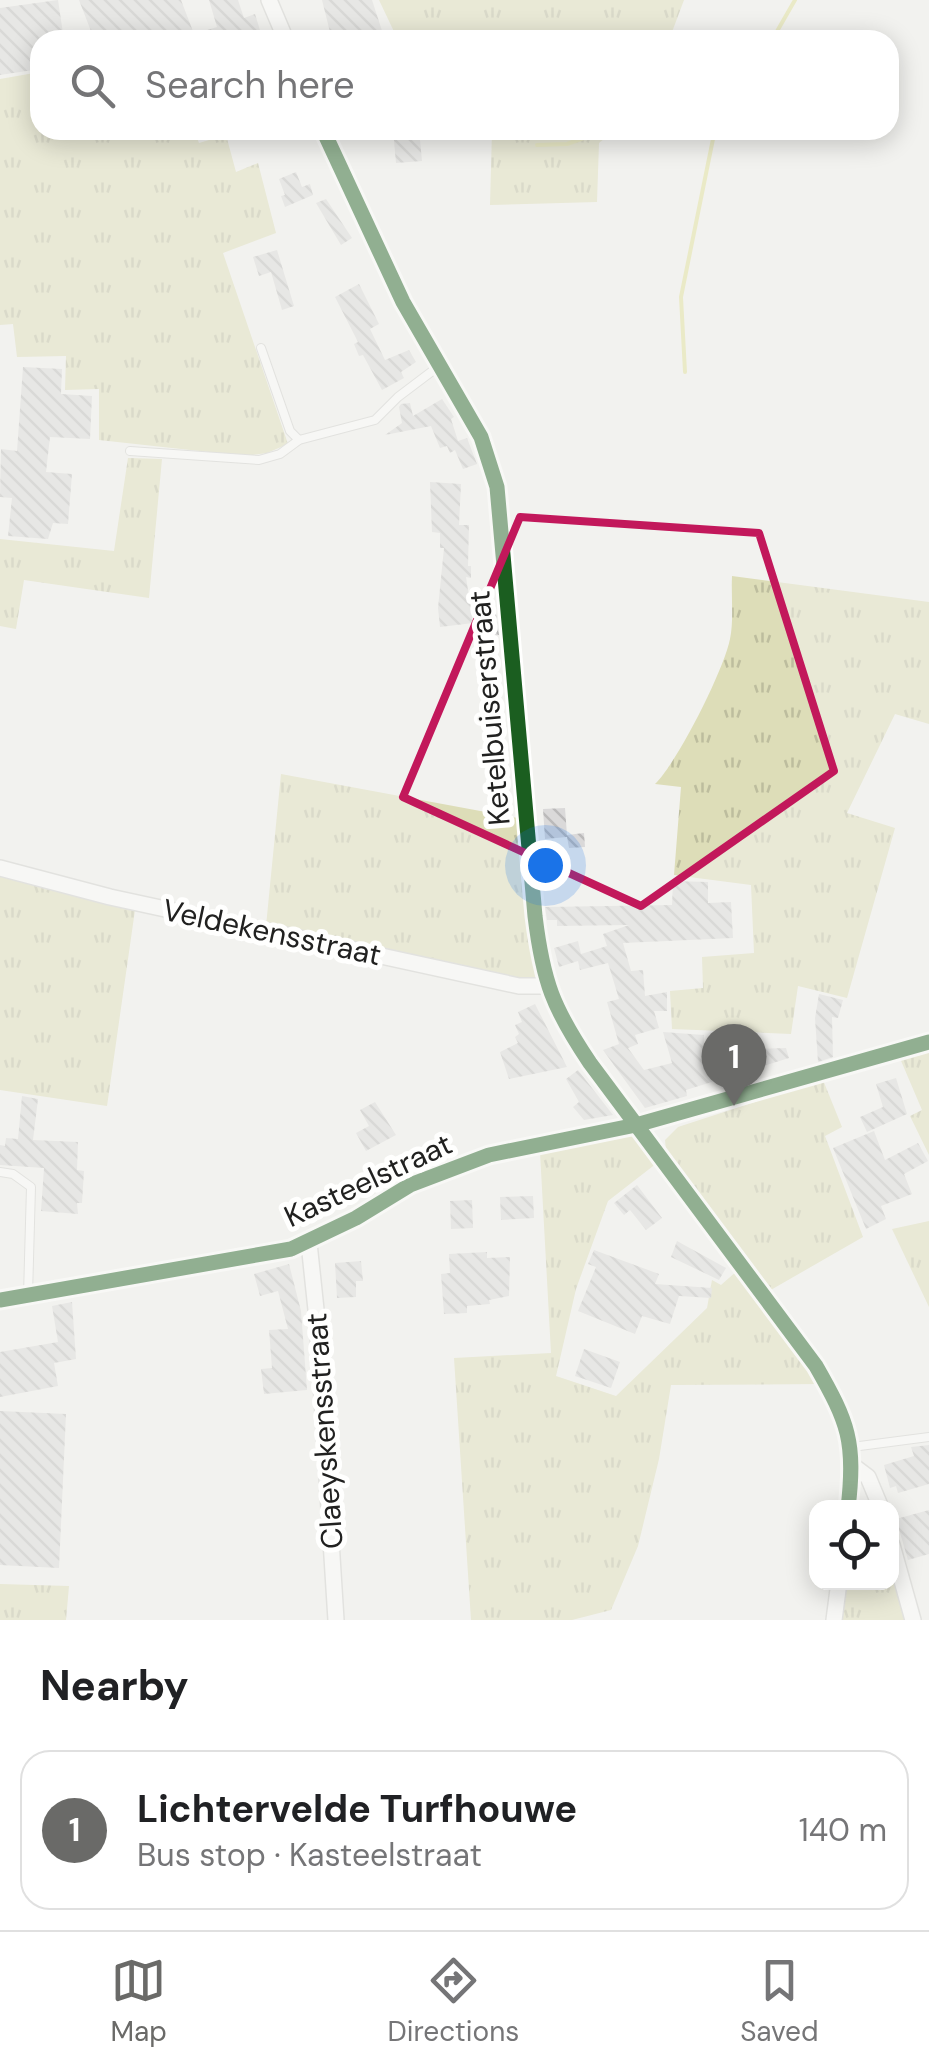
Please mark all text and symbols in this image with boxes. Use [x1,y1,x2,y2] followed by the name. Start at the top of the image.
[30,30,899,140] search box
[65,58,120,113] icon: search
[145,60,355,110] text: Search here
[459,589,519,827] street label: Ketelbuiserstraat
[520,840,571,891] your location
[159,890,385,974] street label: Veldekensstraat
[702,1024,766,1106] pin: 1
[278,1124,458,1236] street label: Kasteelstraat
[296,1312,352,1550] street label: Claeyskensstraat
[809,1500,899,1590] map controls
[809,1500,899,1590] button: locate
[40,1658,189,1713] text: Nearby
[137,1784,577,1834] text: Lichtervelde Turfhouwe
[69,1809,80,1851] text: 1
[799,1809,887,1851] text: 140 m
[137,1834,482,1876] text: Bus stop · Kasteelstraat
[110,1953,167,2050] tab: Map
[388,1953,519,2050] tab: Directions
[740,1953,819,2050] tab: Saved

